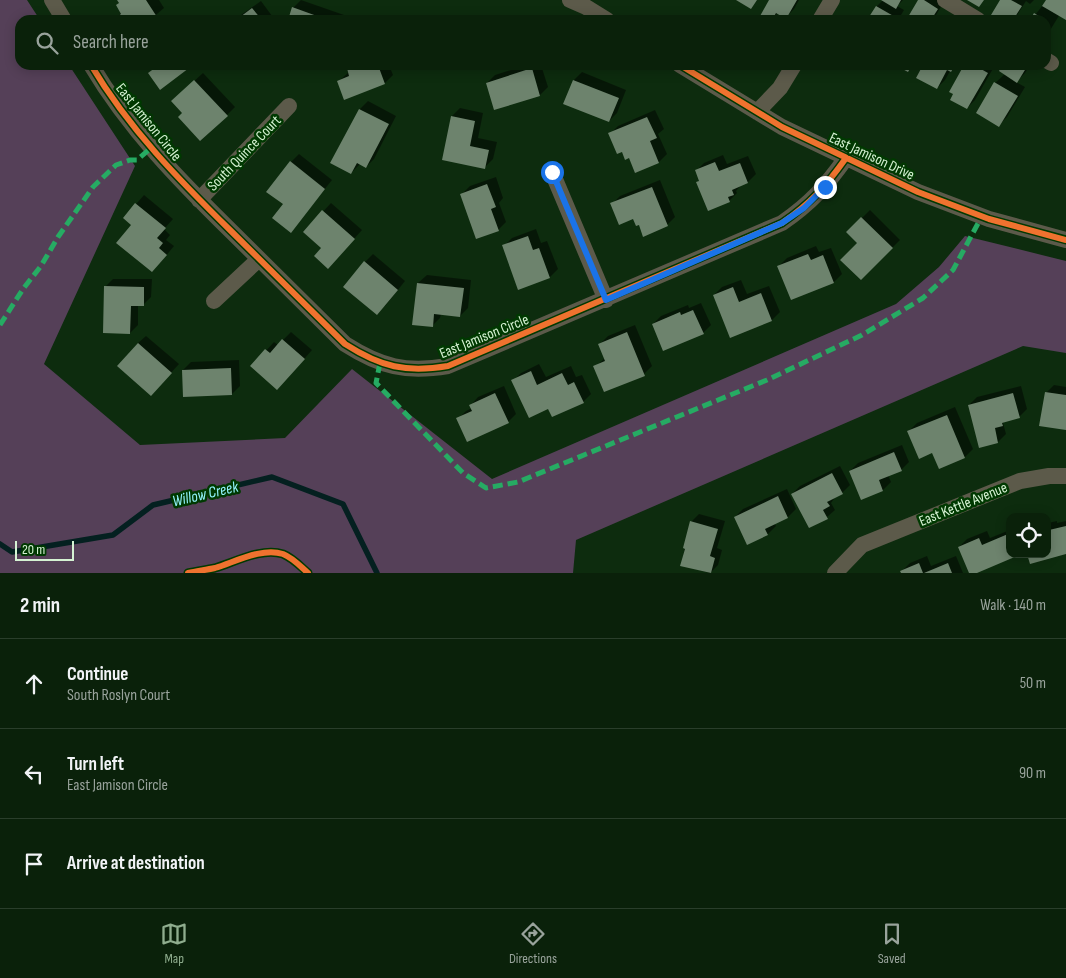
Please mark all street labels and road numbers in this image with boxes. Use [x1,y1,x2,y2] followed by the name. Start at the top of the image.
[111,80,186,165] street label: East Jamison Circle
[203,111,286,195] street label: South Quince Court
[826,128,917,184] street label: East Jamison Drive
[437,310,532,363] street label: East Jamison Circle
[916,478,1010,531] street label: East Kettle Avenue

